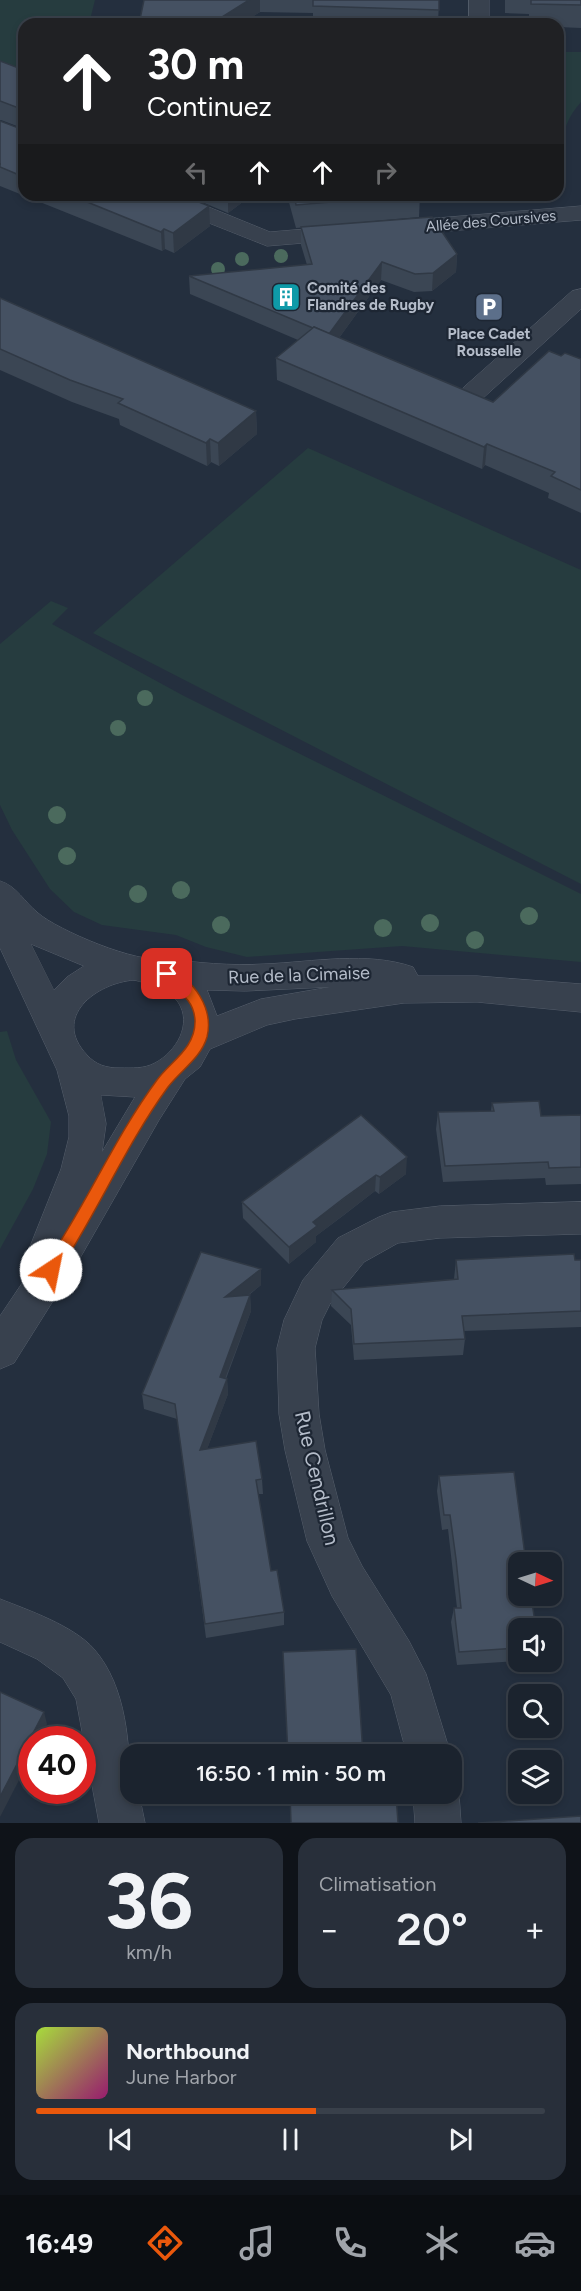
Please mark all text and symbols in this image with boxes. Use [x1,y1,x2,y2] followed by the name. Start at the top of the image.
[147,39,244,90] text: 30 m
[48,42,126,120] icon: ahead
[147,90,272,123] text: Continuez
[180,156,213,189] icon: left
[243,156,276,189] icon: ahead
[306,156,339,189] icon: ahead
[369,156,402,189] icon: right
[425,206,557,236] street label: Allée des Coursives
[307,279,435,314] place label: Comité des Flandres de Rugby
[270,281,302,313] building icon: Comité des Flandres de Rugby
[473,291,505,323] parking icon: Place Cadet Rousselle
[448,325,530,360] place label: Place Cadet Rousselle
[141,948,192,999] pin
[150,957,183,990] icon: arrive
[228,962,371,988] street label: Rue de la Cimaise
[19,1238,83,1302] position arrow
[290,1408,345,1548] street label: Rue Cendrillon
[508,1552,562,1606] north arrow
[508,1552,562,1804] map controls
[508,1618,562,1672] button: sound
[508,1684,562,1738] button: search
[18,1726,96,1804] speed limit sign: 40
[508,1750,562,1804] button: layers
[196,1760,386,1787] text: 16:50 · 1 min · 50 m
[105,1854,193,1948] text: 36
[319,1872,436,1896] text: Climatisation
[396,1902,468,1956] text: 20°
[319,1910,340,1949] text: −
[524,1910,545,1949] text: +
[126,1940,172,1964] text: km/h
[126,2038,250,2065] text: Northbound
[126,2065,237,2089] text: June Harbor
[104,2123,137,2156] icon: previous
[274,2123,307,2156] icon: pause
[444,2123,477,2156] icon: next
[144,2222,186,2264] icon: directions
[236,2222,278,2264] icon: music
[329,2222,371,2264] icon: phone
[421,2222,463,2264] icon: climate
[514,2222,556,2264] icon: car
[25,2227,93,2260] text: 16:49

